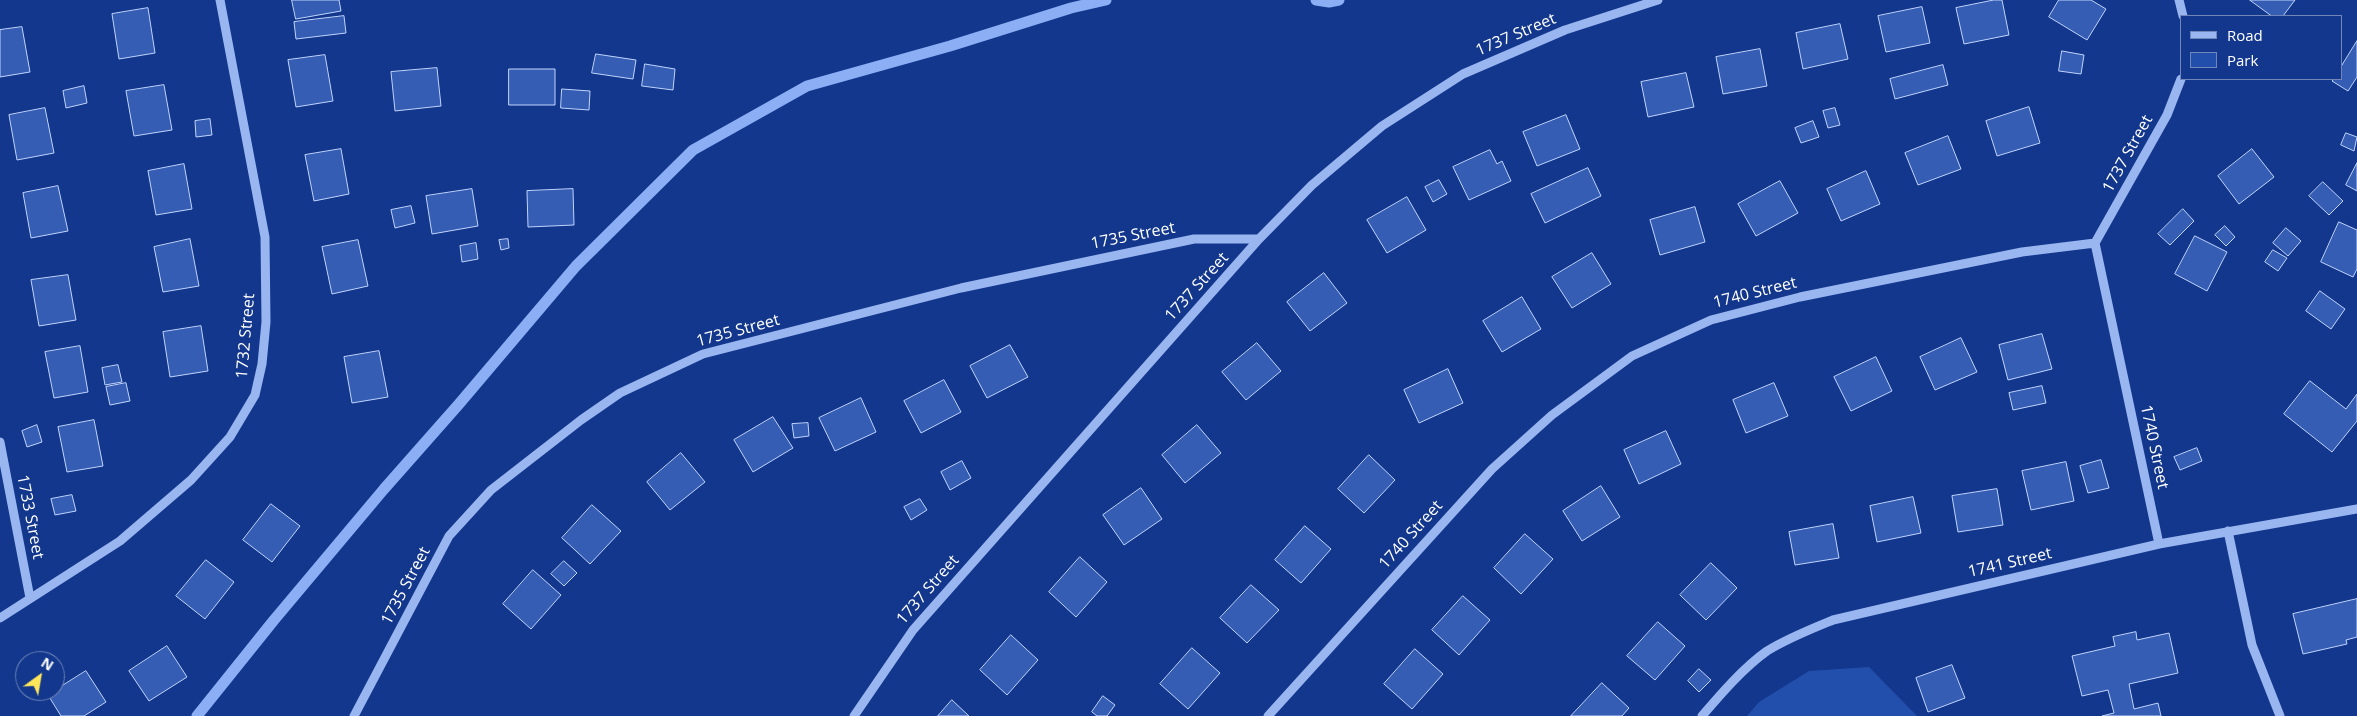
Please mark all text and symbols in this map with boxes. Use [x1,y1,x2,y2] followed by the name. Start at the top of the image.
[1473,9,1559,61] street label: 1737 Street
[2180,15,2342,80] legend
[2227,25,2263,45] text: Road
[2227,50,2258,70] text: Park
[2099,112,2157,196] street label: 1737 Street
[1089,218,1177,254] street label: 1735 Street
[1161,249,1233,325] street label: 1737 Street
[1711,273,1799,313] street label: 1740 Street
[233,293,259,379] street label: 1732 Street
[694,311,782,351] street label: 1735 Street
[2136,403,2172,491] street label: 1740 Street
[12,473,48,561] street label: 1733 Street
[1375,497,1447,573] street label: 1740 Street
[377,544,435,628] street label: 1735 Street
[1966,544,2054,582] street label: 1741 Street
[893,551,963,629] street label: 1737 Street
[15,651,65,701] north arrow
[38,653,58,675] text: N

